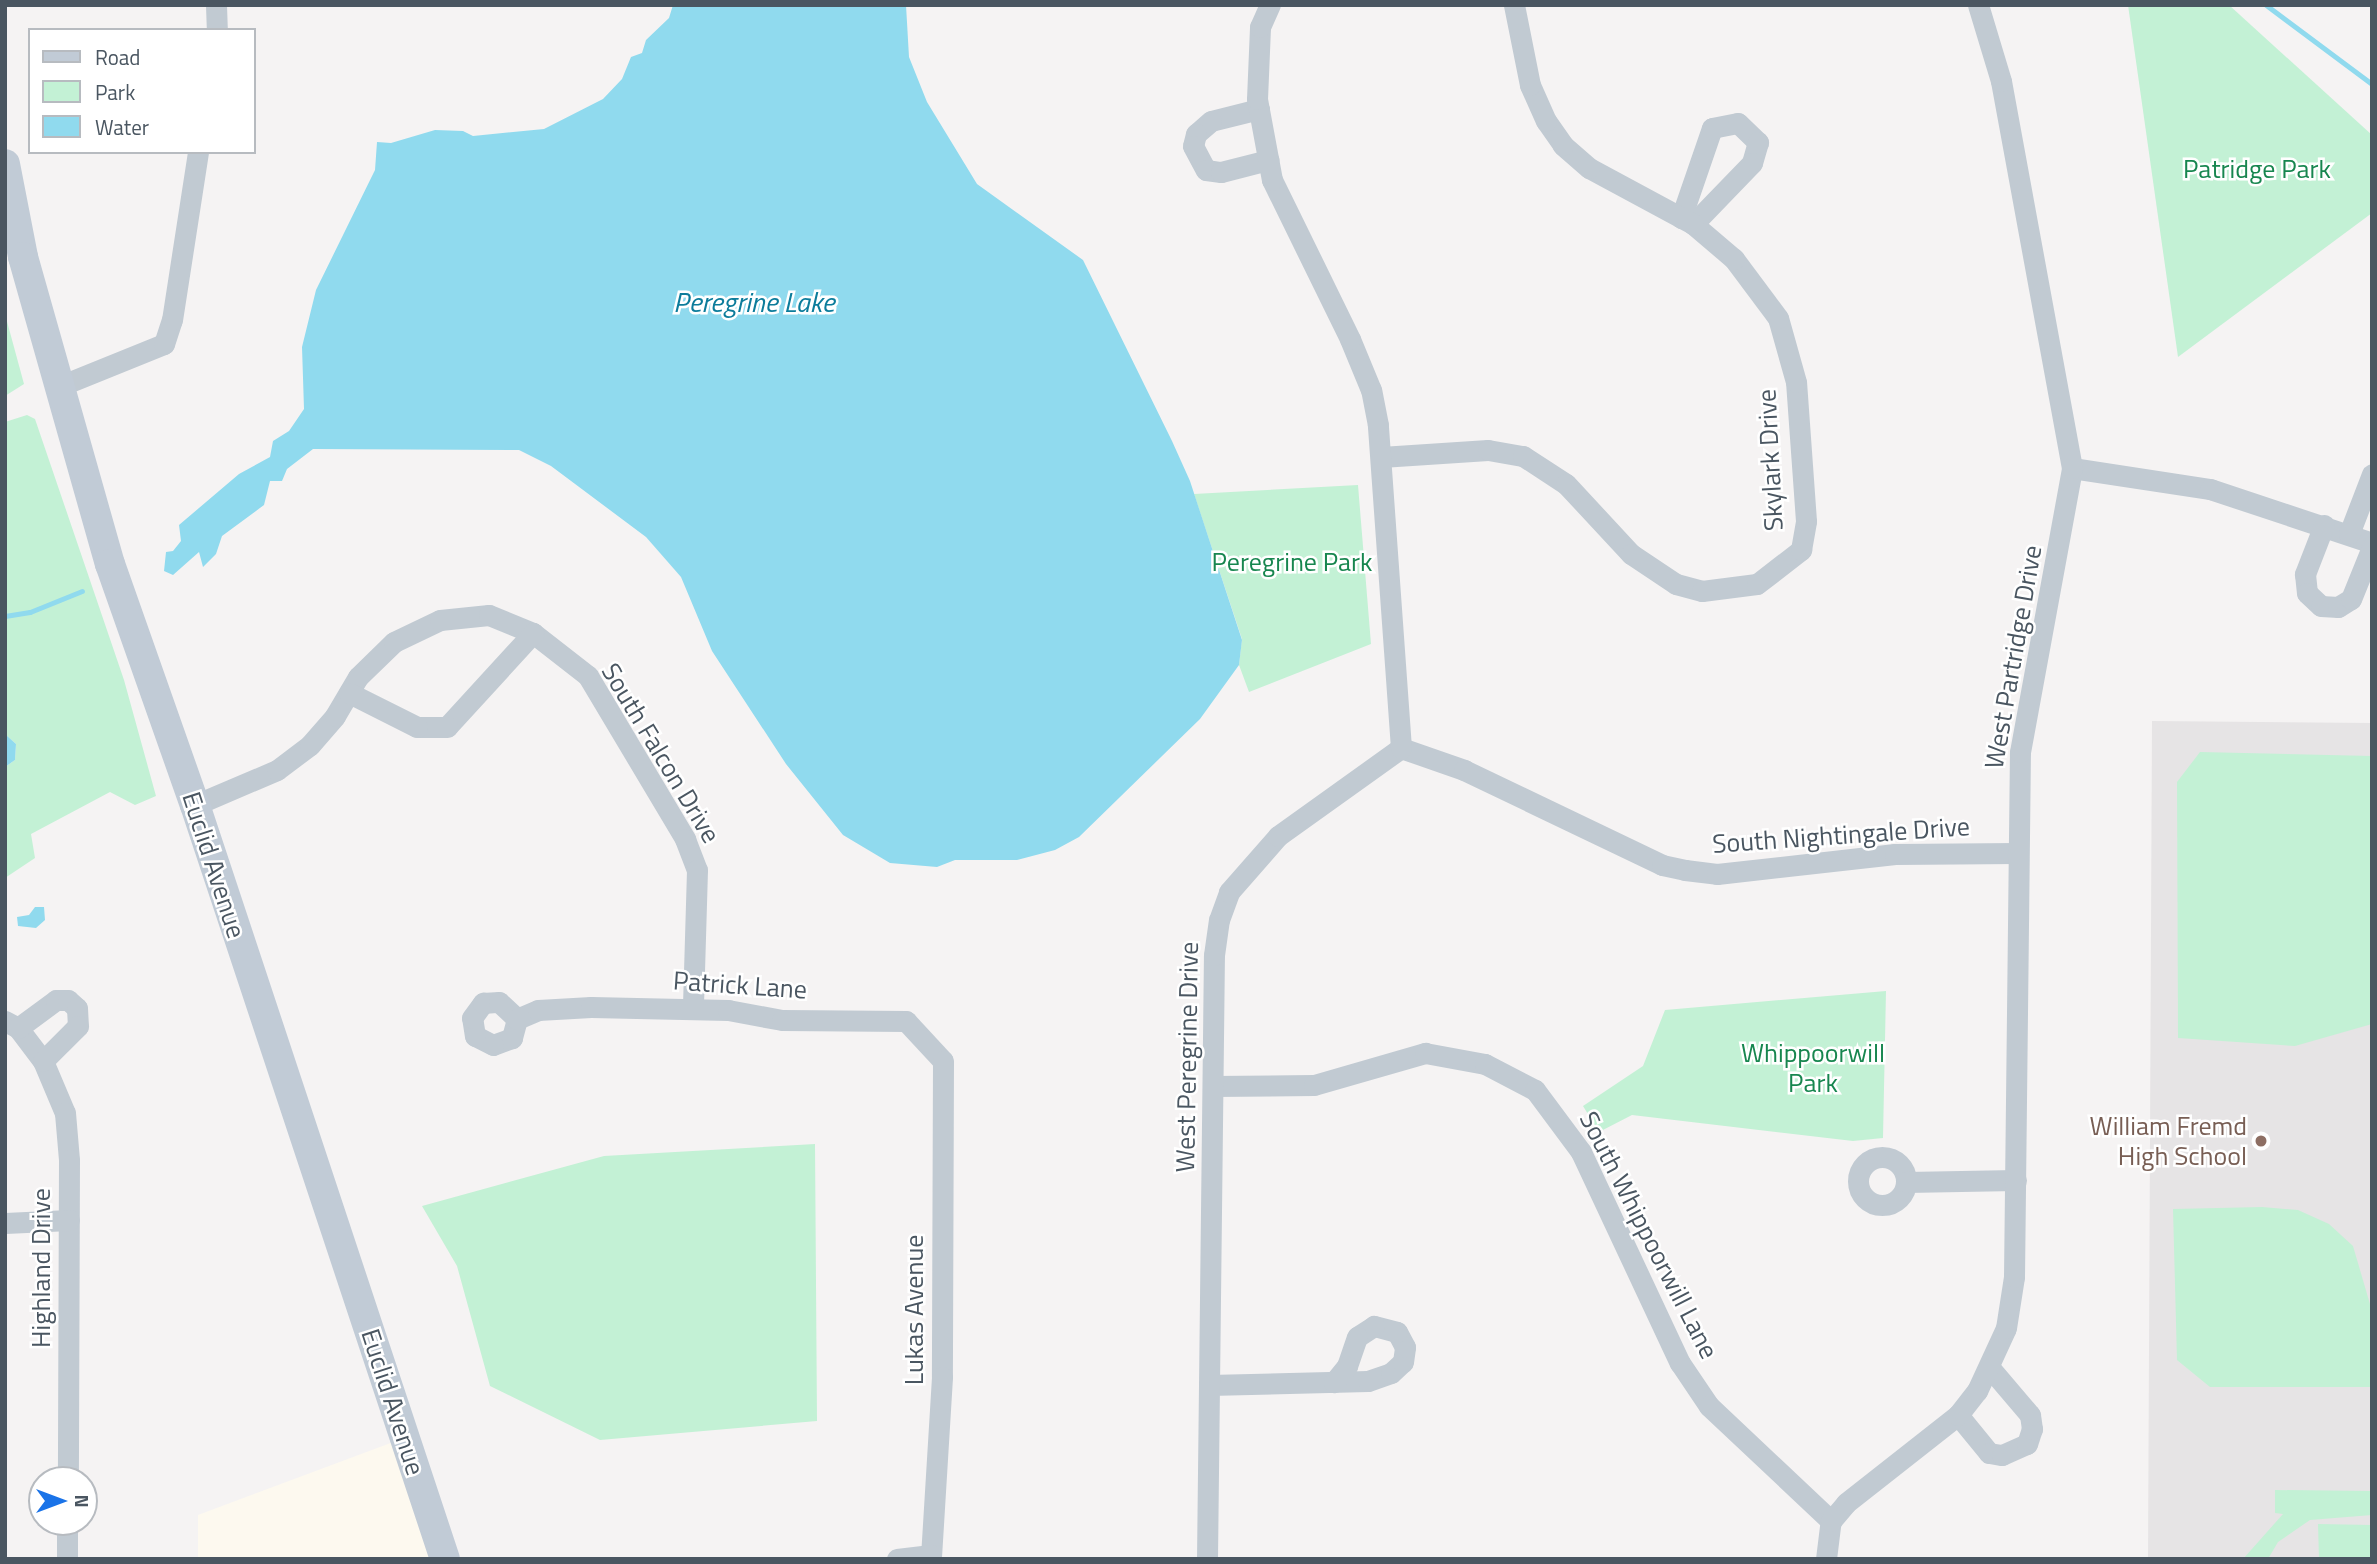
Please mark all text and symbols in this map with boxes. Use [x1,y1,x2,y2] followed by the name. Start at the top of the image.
[28,28,256,154] legend
[95,41,140,73] text: Road
[95,76,135,108] text: Park
[95,111,149,143] text: Water
[2183,153,2331,185] park label: Patridge Park
[673,285,835,319] water label: Peregrine Lake
[1751,388,1789,532] street label: Skylark Drive
[1978,543,2048,771] street label: West Partridge Drive
[1212,546,1372,578] park label: Peregrine Park
[595,658,727,848] street label: South Falcon Drive
[176,788,252,942] street label: Euclid Avenue
[1711,810,1971,860] street label: South Nightingale Drive
[1169,941,1205,1173] street label: West Peregrine Drive
[672,965,808,1005] street label: Patrick Lane
[1741,1037,1885,1098] park label: Whippoorwill Park
[1573,1106,1725,1364] street label: South Whippoorwill Lane
[2090,1110,2247,1172] place label: William Fremd High School
[2253,1133,2269,1149] marker: William Fremd High School
[25,1188,57,1348] street label: Highland Drive
[898,1235,930,1385] street label: Lukas Avenue
[355,1325,431,1479] street label: Euclid Avenue
[28,1466,98,1536] north arrow
[68,1494,97,1508] text: N

